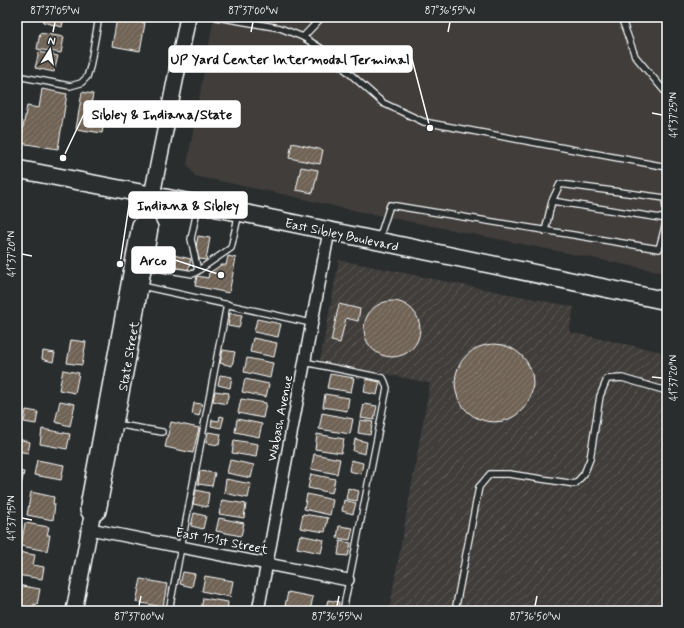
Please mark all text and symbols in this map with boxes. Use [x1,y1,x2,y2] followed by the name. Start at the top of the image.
[30,4,80,18] text: 87°37'05"W
[228,4,278,18] text: 87°37'00"W
[425,4,475,18] text: 87°36'55"W
[30,30,70,70] north arrow
[47,34,57,49] text: N
[169,46,412,72] callout: UP Yard Center Intermodal Terminal
[170,51,410,69] text: UP Yard Center Intermodal Terminal
[667,92,681,138] text: 41°37'25"N
[84,101,240,127] callout: Sibley & Indiana/State
[92,106,232,124] text: Sibley & Indiana/State
[129,192,247,218] callout: Indiana & Sibley
[137,197,239,215] text: Indiana & Sibley
[283,215,400,256] street label: East Sibley Boulevard
[5,231,19,277] text: 41°37'20"N
[132,247,175,273] callout: Arco
[139,252,167,270] text: Arco
[115,320,144,393] street label: State Street
[667,355,681,401] text: 41°37'20"N
[264,374,297,463] street label: Wabash Avenue
[5,495,19,541] text: 41°37'15"N
[174,524,270,559] street label: East 151st Street
[114,610,164,624] text: 87°37'00"W
[312,610,362,624] text: 87°36'55"W
[510,610,560,624] text: 87°36'50"W

